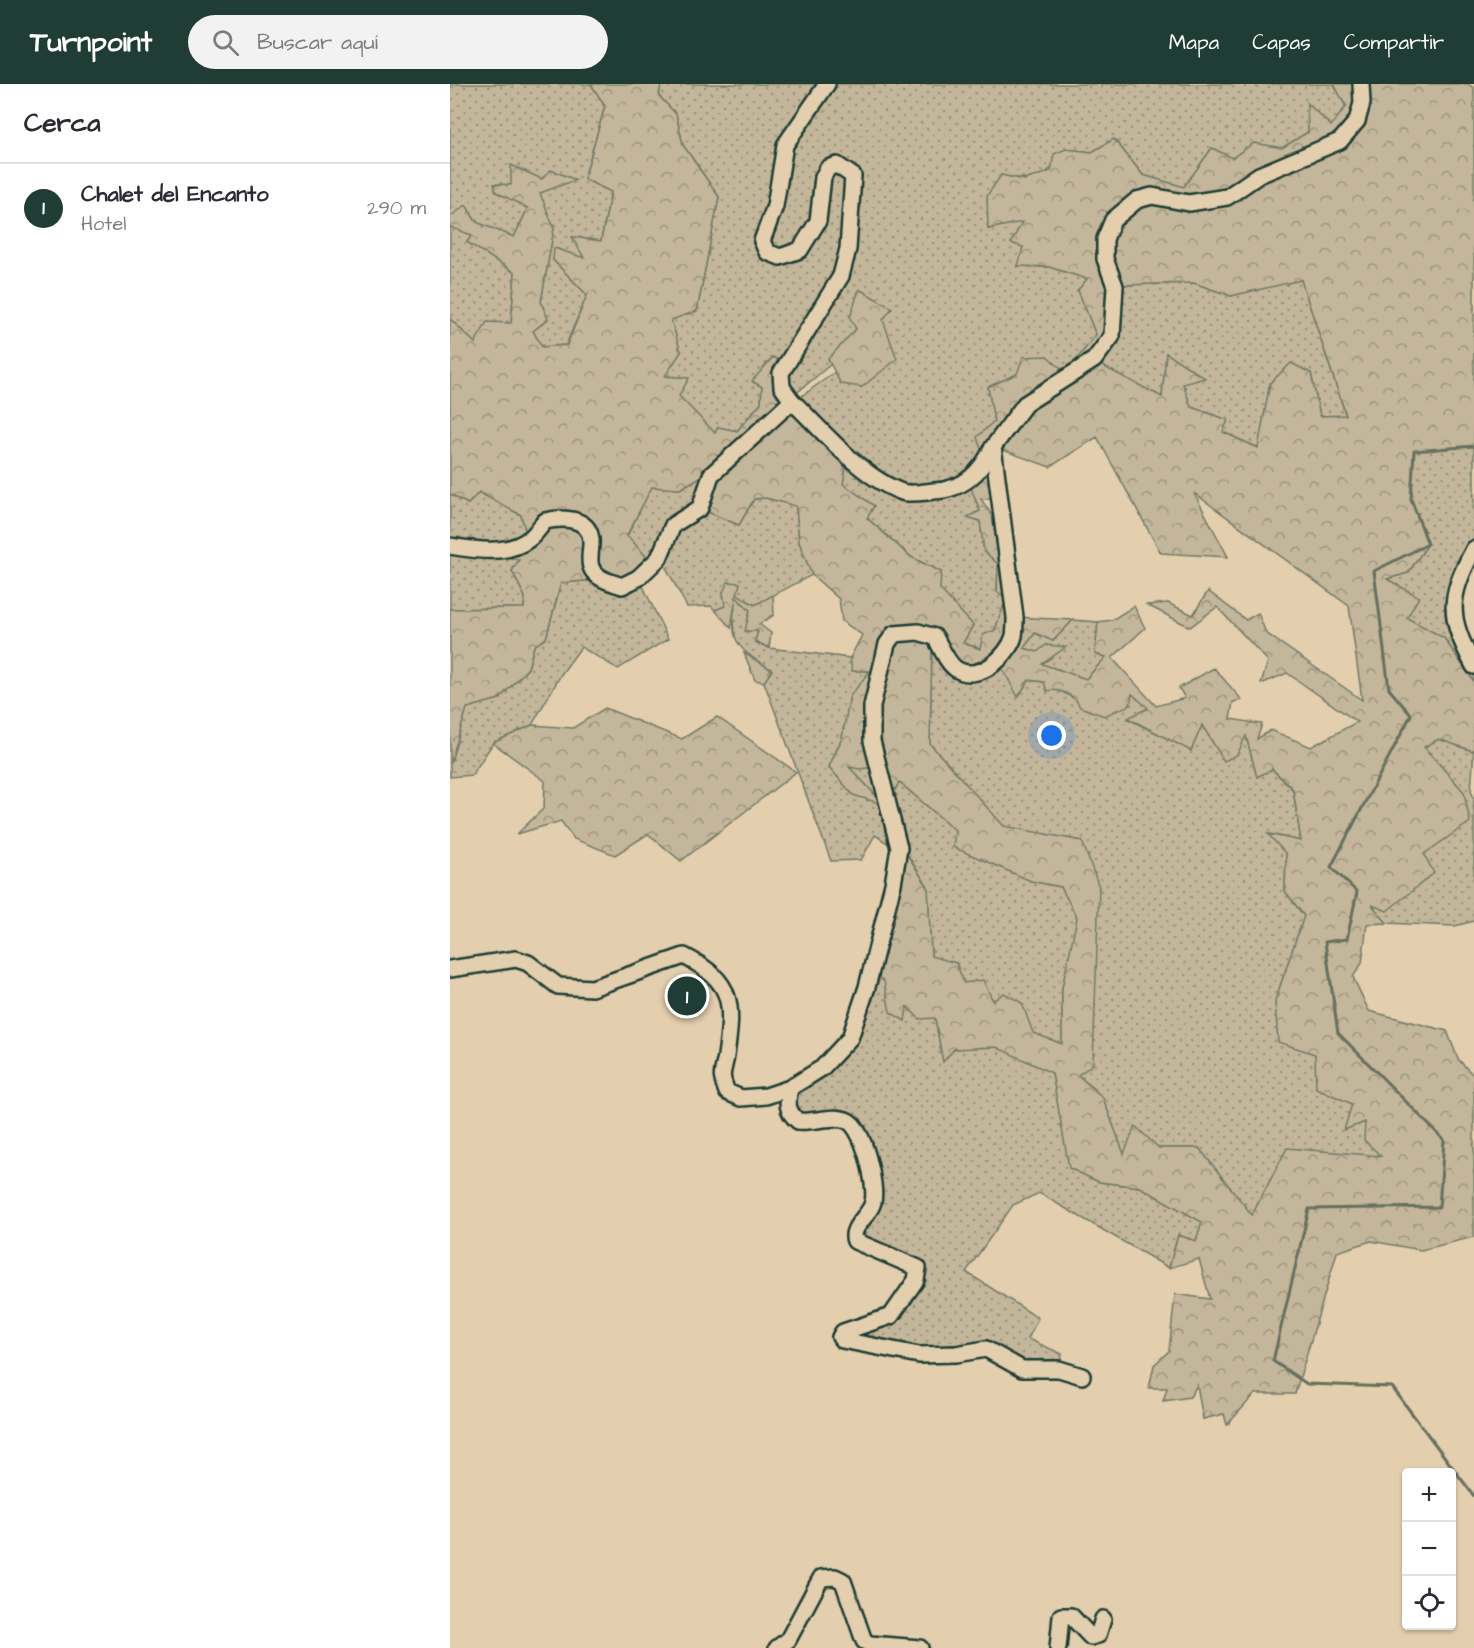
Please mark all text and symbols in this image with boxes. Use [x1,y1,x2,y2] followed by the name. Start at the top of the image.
[188,15,608,69] search box
[30,23,152,62] text: Turnpoint
[209,26,242,59] icon: search
[257,27,378,58] text: Buscar aquí
[1169,28,1219,57] text: Mapa
[1252,28,1311,57] text: Capas
[1344,28,1444,57] text: Compartir
[24,105,101,141] text: Cerca
[81,179,269,210] text: Chalet del Encanto
[42,194,45,222] text: 1
[367,194,426,222] text: 290 m
[81,210,126,238] text: Hotel
[1037,721,1066,750] your location
[668,974,706,1018] pin: 1
[1402,1468,1456,1630] map controls
[1402,1468,1456,1522] button: +
[1402,1522,1456,1576] button: −
[1402,1576,1456,1630] button: locate

